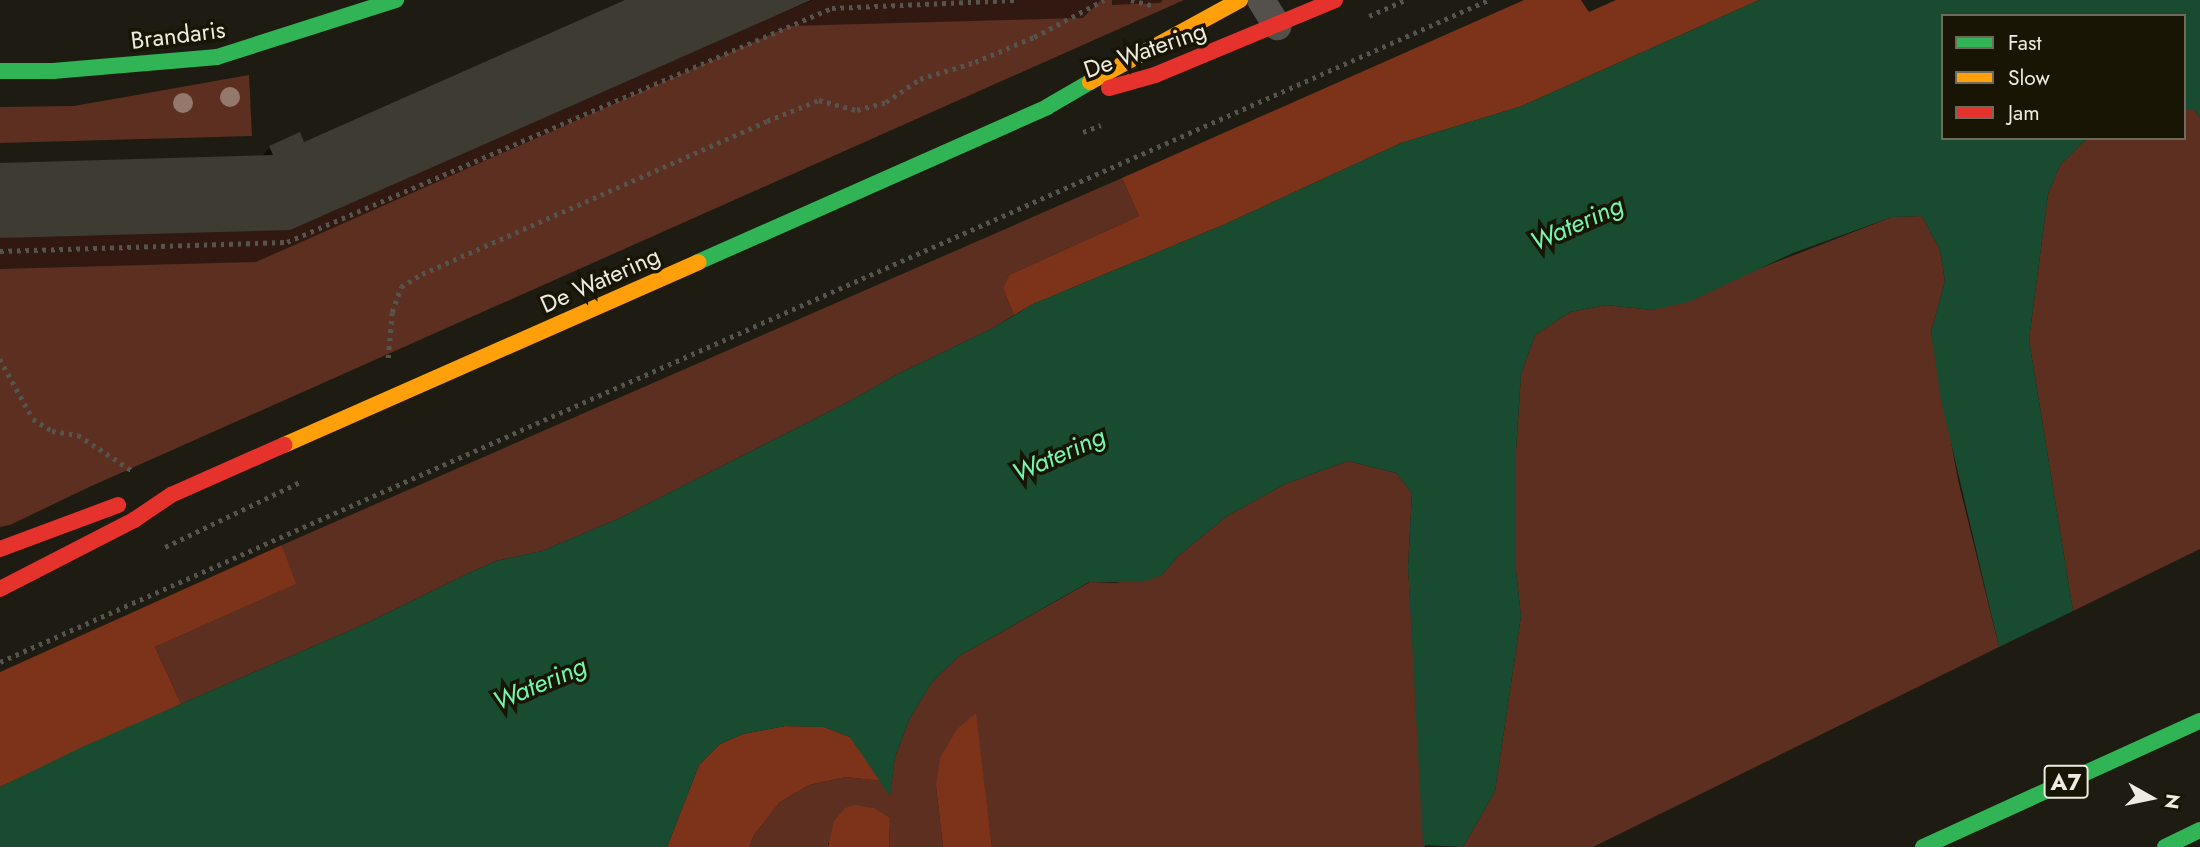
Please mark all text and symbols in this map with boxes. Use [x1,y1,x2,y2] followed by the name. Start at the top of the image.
[1941,14,2186,140] legend
[129,15,227,55] street label: Brandaris
[1080,16,1210,84] street label: De Watering
[2008,28,2041,58] text: Fast
[2008,63,2050,93] text: Slow
[2008,98,2040,128] text: Jam
[1526,190,1628,258] water label: Watering
[536,241,664,319] street label: De Watering
[1008,421,1110,489] water label: Watering
[489,650,591,718] water label: Watering
[2043,762,2089,802] road number: A7
[2116,763,2186,833] north arrow
[2158,792,2187,811] text: N

